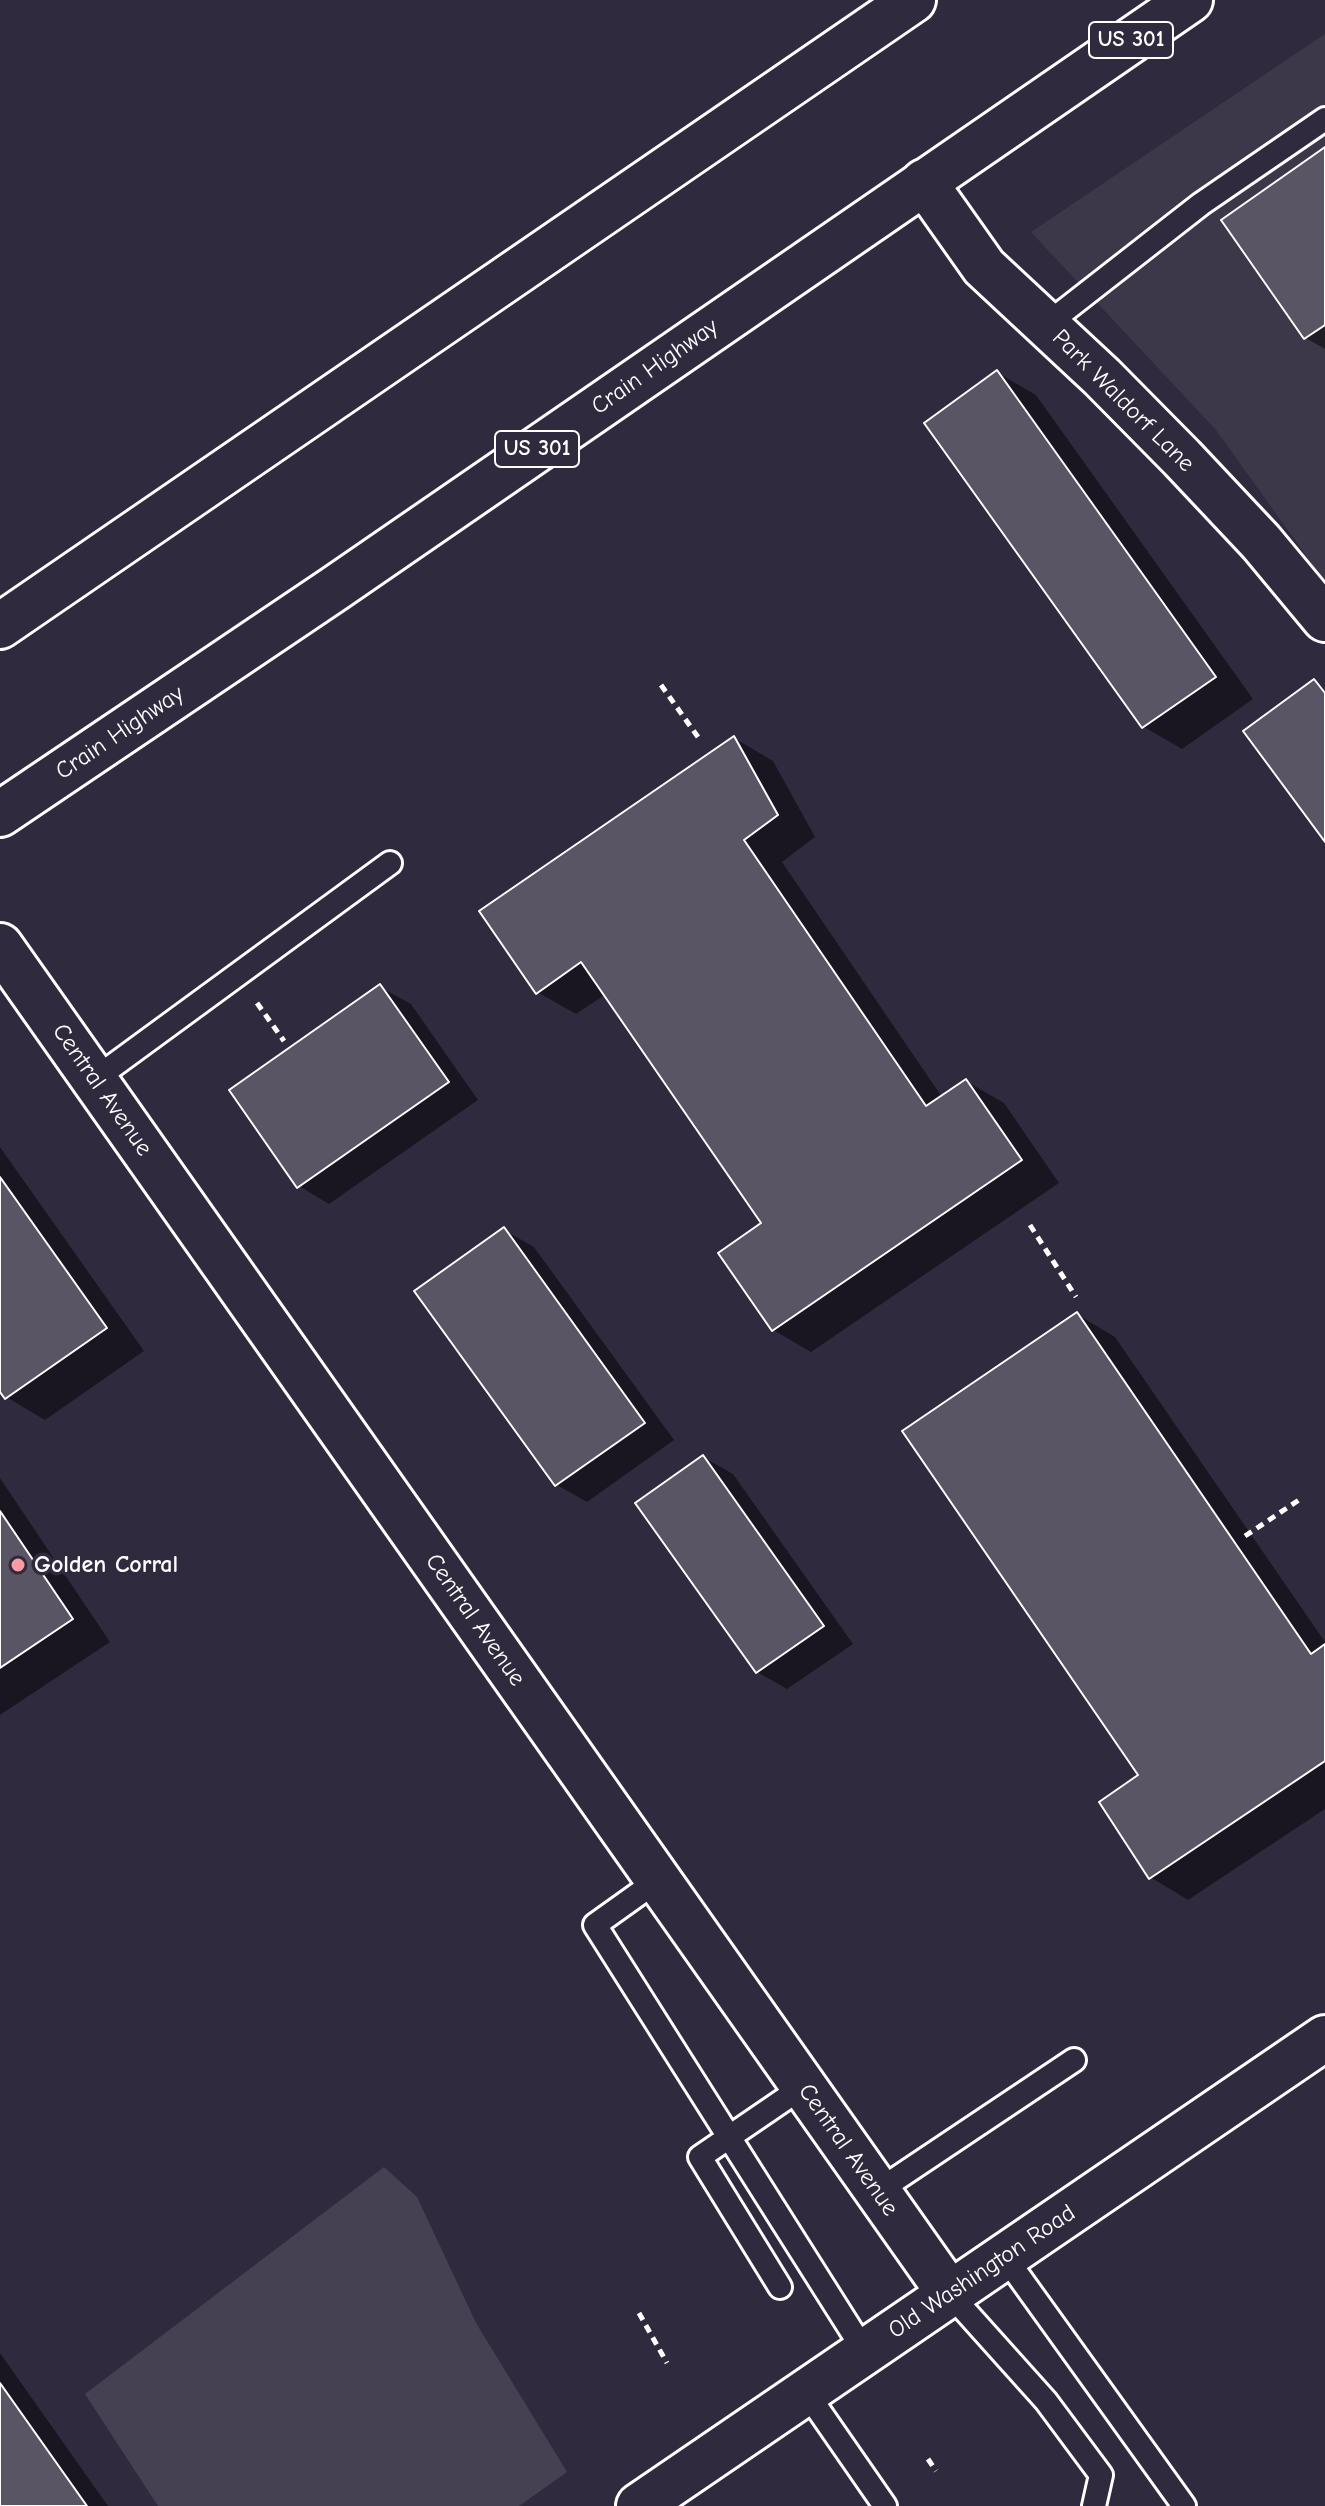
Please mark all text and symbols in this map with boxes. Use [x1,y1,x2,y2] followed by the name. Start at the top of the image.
[1089,22,1173,58] road number: US 301
[586,313,724,421] street label: Crain Highway
[1046,324,1200,478] street label: Park Waldorf Lane
[495,431,579,467] road number: US 301
[50,680,190,786] street label: Crain Highway
[46,1018,158,1162] street label: Central Avenue
[419,1548,531,1692] street label: Central Avenue
[34,1551,178,1579] place label: Golden Corral
[9,1556,27,1574] marker: Golden Corral
[792,2078,904,2222] street label: Central Avenue
[883,2199,1081,2345] street label: Old Washington Road

